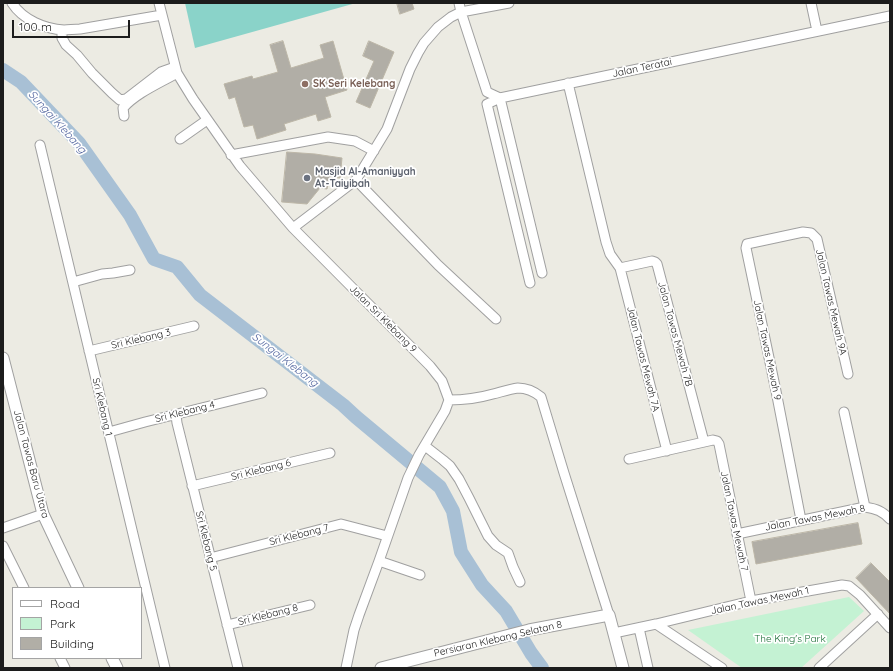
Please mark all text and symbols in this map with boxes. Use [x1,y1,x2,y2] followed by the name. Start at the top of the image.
[14,12,132,38] scale bar
[19,19,52,34] text: 100 m
[611,56,673,80] street label: Jalan Teratai
[313,78,395,90] place label: SK Seri Kelebang
[300,79,310,89] marker: SK Seri Kelebang
[25,88,89,156] water label: Sungai Klebang
[315,166,416,190] place label: Masjid Al-Amaniyyah At-Taiyibah
[302,173,312,183] marker: Masjid Al-Amaniyyah At-Taiyibah
[813,248,849,356] street label: Jalan Tawas Mewah 9A
[655,280,695,388] street label: Jalan Tawas Mewah 7B
[347,283,419,355] street label: Jalan Sri Klebang 9
[751,299,783,401] street label: Jalan Tawas Mewah 9
[624,305,662,413] street label: Jalan Tawas Mewah 7A
[110,326,172,352] street label: Sri Klebang 3
[249,330,321,390] water label: Sungai Klebang
[89,377,115,437] street label: Sri Klebang 1
[154,399,216,425] street label: Sri Klebang 4
[11,408,51,520] street label: Jalan Tawas Baru Utara
[230,457,292,483] street label: Sri Klebang 6
[718,470,750,572] street label: Jalan Tawas Mewah 7
[764,502,866,534] street label: Jalan Tawas Mewah 8
[193,510,219,572] street label: Sri Klebang 5
[268,522,330,548] street label: Sri Klebang 7
[710,585,810,617] street label: Jalan Tawas Mewah 1
[12,587,142,659] legend
[50,596,80,611] text: Road
[237,602,299,628] street label: Sri Klebang 8
[50,616,75,631] text: Park
[433,618,563,660] street label: Persiaran Klebang Selatan 8
[754,633,826,645] park label: The King's Park
[50,636,94,651] text: Building

